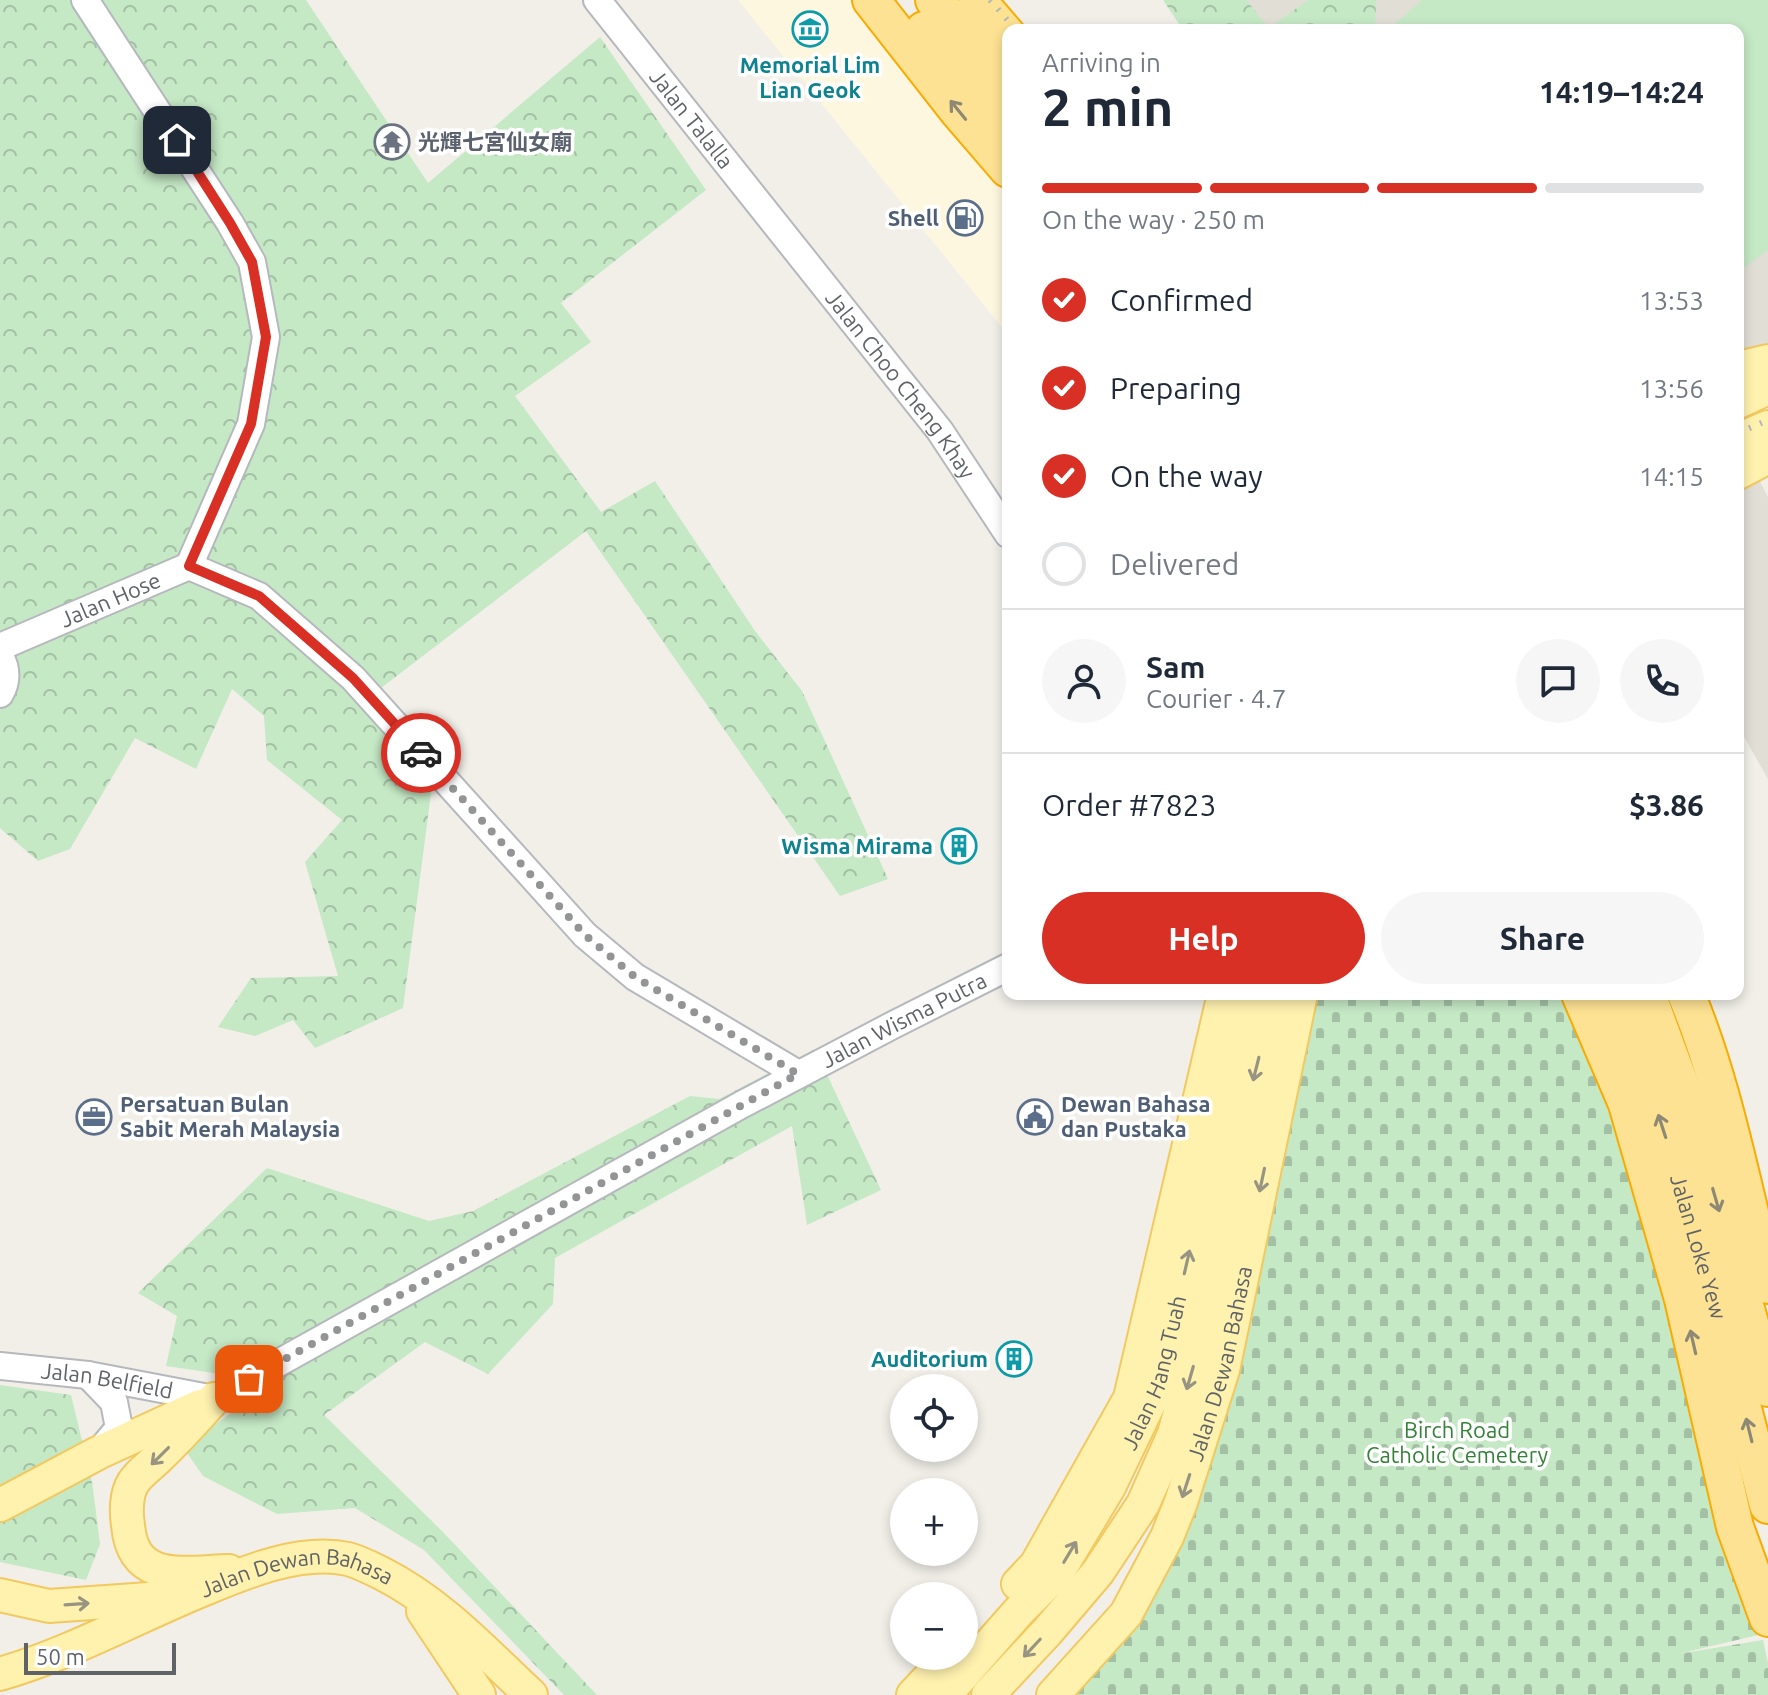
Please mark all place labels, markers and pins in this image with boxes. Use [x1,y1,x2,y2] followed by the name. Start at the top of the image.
[791,10,829,48] museum icon: Memorial Lim Lian Geok
[740,52,880,102] place label: Memorial Lim Lian Geok
[143,106,211,174] pin
[373,123,411,161] temple icon: 光輝七宮仙女廟
[418,129,572,154] place label: 光輝七宮仙女廟
[946,199,984,237] fuel station icon: Shell
[888,205,939,230] place label: Shell
[940,827,978,865] building icon: Wisma Mirama
[781,833,933,858] place label: Wisma Mirama
[120,1091,340,1141] place label: Persatuan Bulan Sabit Merah Malaysia
[1061,1091,1210,1141] place label: Dewan Bahasa dan Pustaka
[75,1098,113,1136] office icon: Persatuan Bulan Sabit Merah Malaysia
[1016,1098,1054,1136] public building icon: Dewan Bahasa dan Pustaka
[995,1340,1033,1378] building icon: Auditorium
[215,1345,283,1413] pin
[871,1346,988,1371] place label: Auditorium

